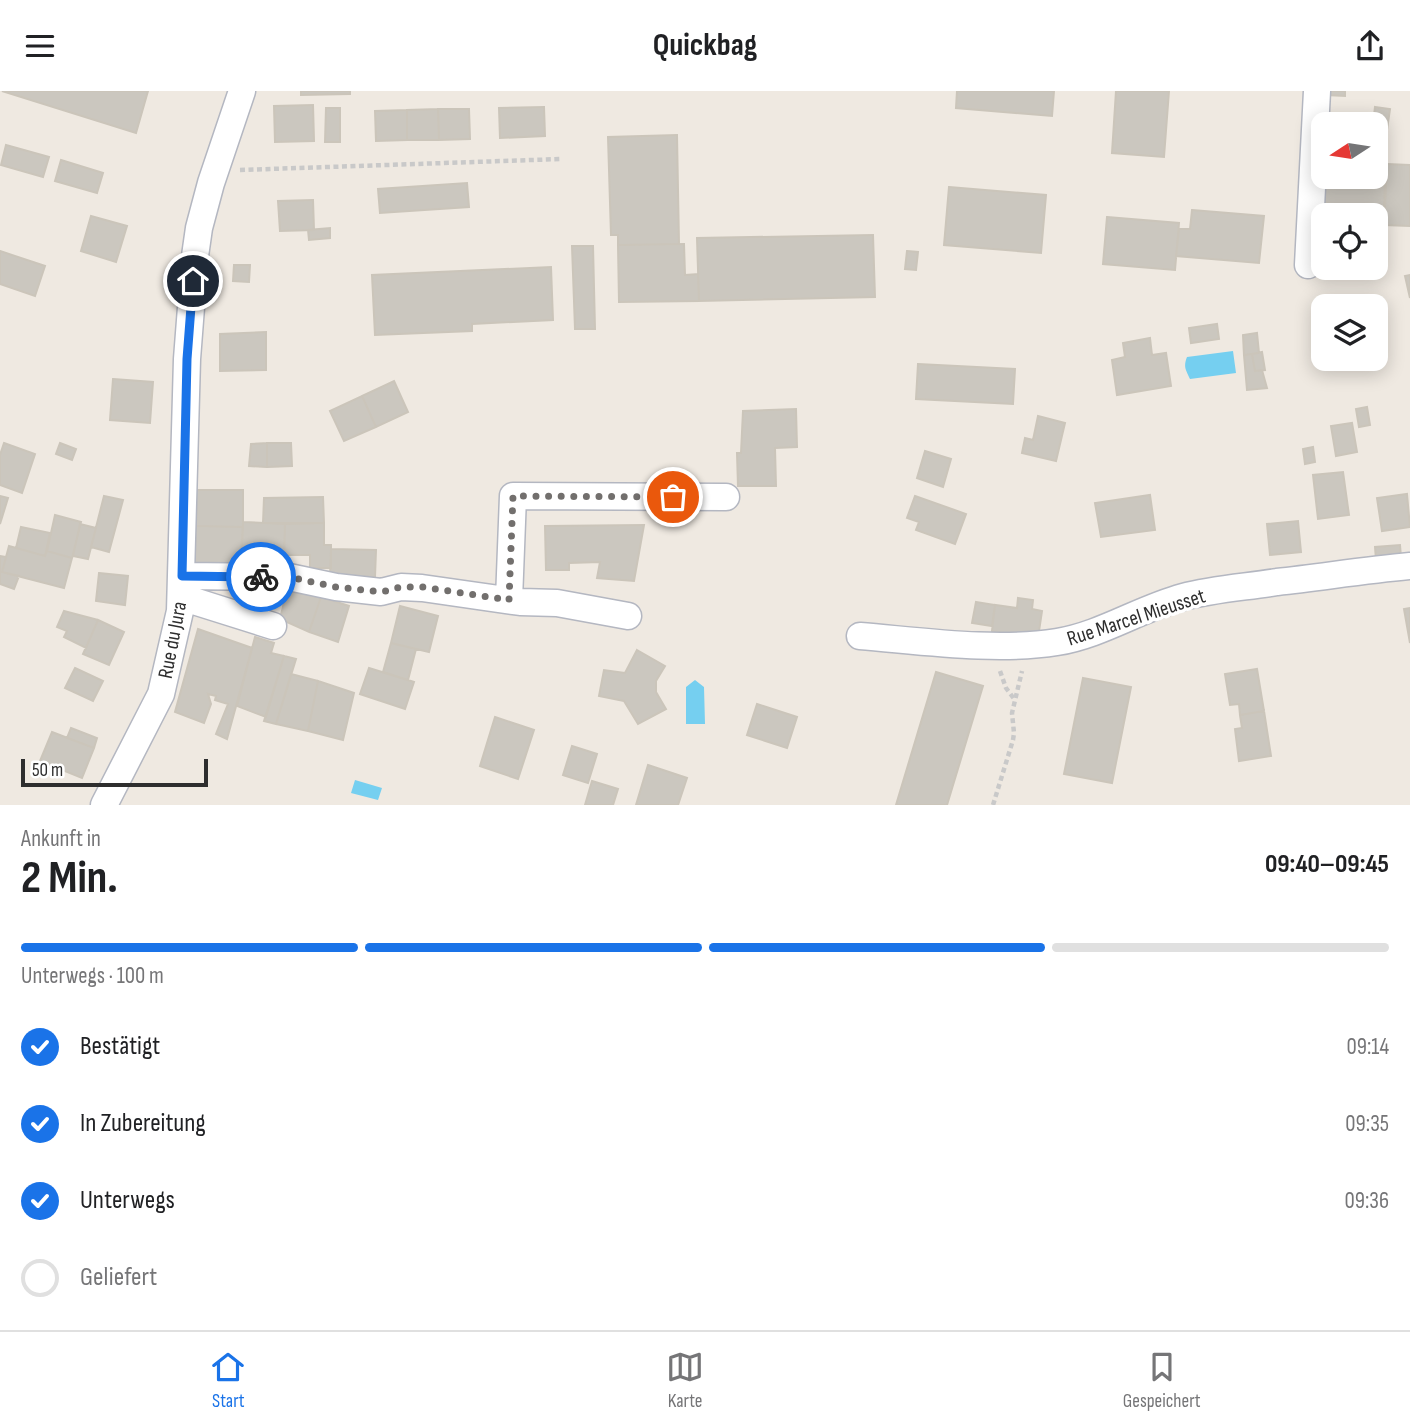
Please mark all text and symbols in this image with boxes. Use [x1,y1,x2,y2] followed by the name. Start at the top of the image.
[653,26,757,65] text: Quickbag
[21,27,59,65] icon: menu
[1351,27,1389,65] icon: share
[1311,112,1388,189] north arrow
[1311,112,1388,371] map controls
[1311,203,1388,280] button: locate
[163,251,223,311] pin
[174,262,212,300] icon: home
[1311,294,1388,371] button: layers
[643,467,703,527] pin
[654,478,692,516] icon: bag
[226,542,296,612] courier
[242,558,280,596] icon: bike
[1064,583,1208,652] street label: Rue Marcel Mieusset
[153,599,192,681] street label: Rue du Jura
[21,756,208,788] scale bar
[32,759,63,782] text: 50 m
[21,825,101,853] text: Ankunft in
[1265,849,1389,880] text: 09:40–09:45
[21,851,118,906] text: 2 Min.
[21,962,164,990] text: Unterwegs · 100 m
[21,1028,59,1066] icon: check
[80,1031,160,1062] text: Bestätigt
[1347,1033,1389,1061] text: 09:14
[21,1105,59,1143] icon: check
[80,1108,206,1139] text: In Zubereitung
[1345,1110,1389,1138] text: 09:35
[21,1182,59,1220] icon: check
[80,1185,175,1216] text: Unterwegs
[1345,1187,1389,1215] text: 09:36
[80,1262,157,1293] text: Geliefert
[209,1348,247,1413] tab: Start
[666,1348,704,1413] tab: Karte
[1123,1348,1201,1413] tab: Gespeichert

